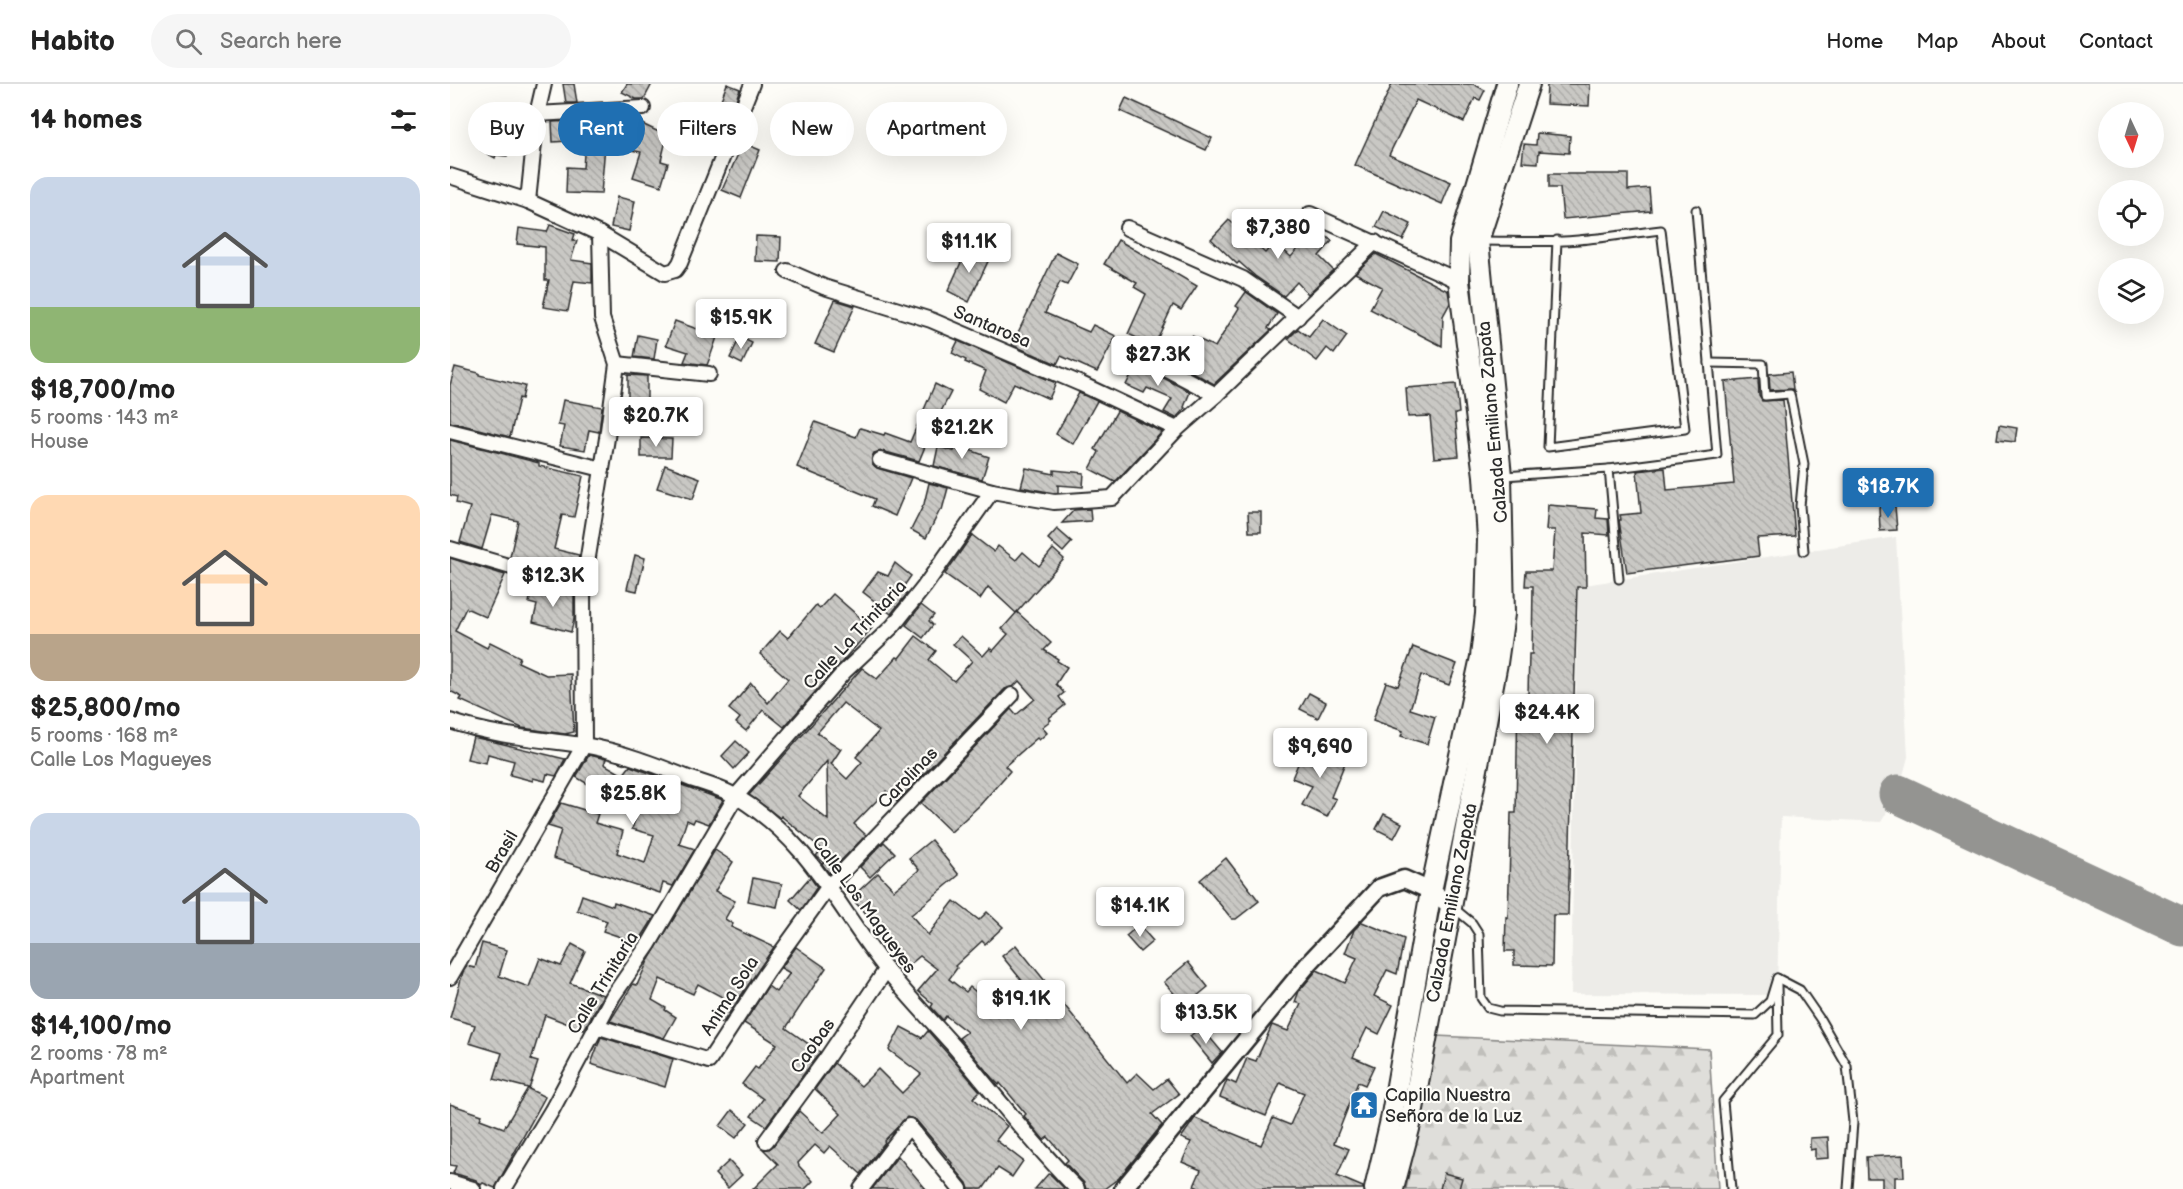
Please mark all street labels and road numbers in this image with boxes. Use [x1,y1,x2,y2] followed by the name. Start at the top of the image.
[950,301,1034,353] street label: Santarosa
[1474,320,1512,524] street label: Calzada Emiliano Zapata
[799,576,911,694] street label: Calle La Trinitaria
[874,743,942,813] street label: Carolinas
[1422,802,1482,1004] street label: Calzada Emiliano Zapata
[481,827,523,877] street label: Brasil
[807,833,921,977] street label: Calle Los Magueyes
[563,928,643,1038] street label: Calle Trinitaria
[697,952,763,1040] street label: Anima Sola
[786,1014,840,1078] street label: Caobas

